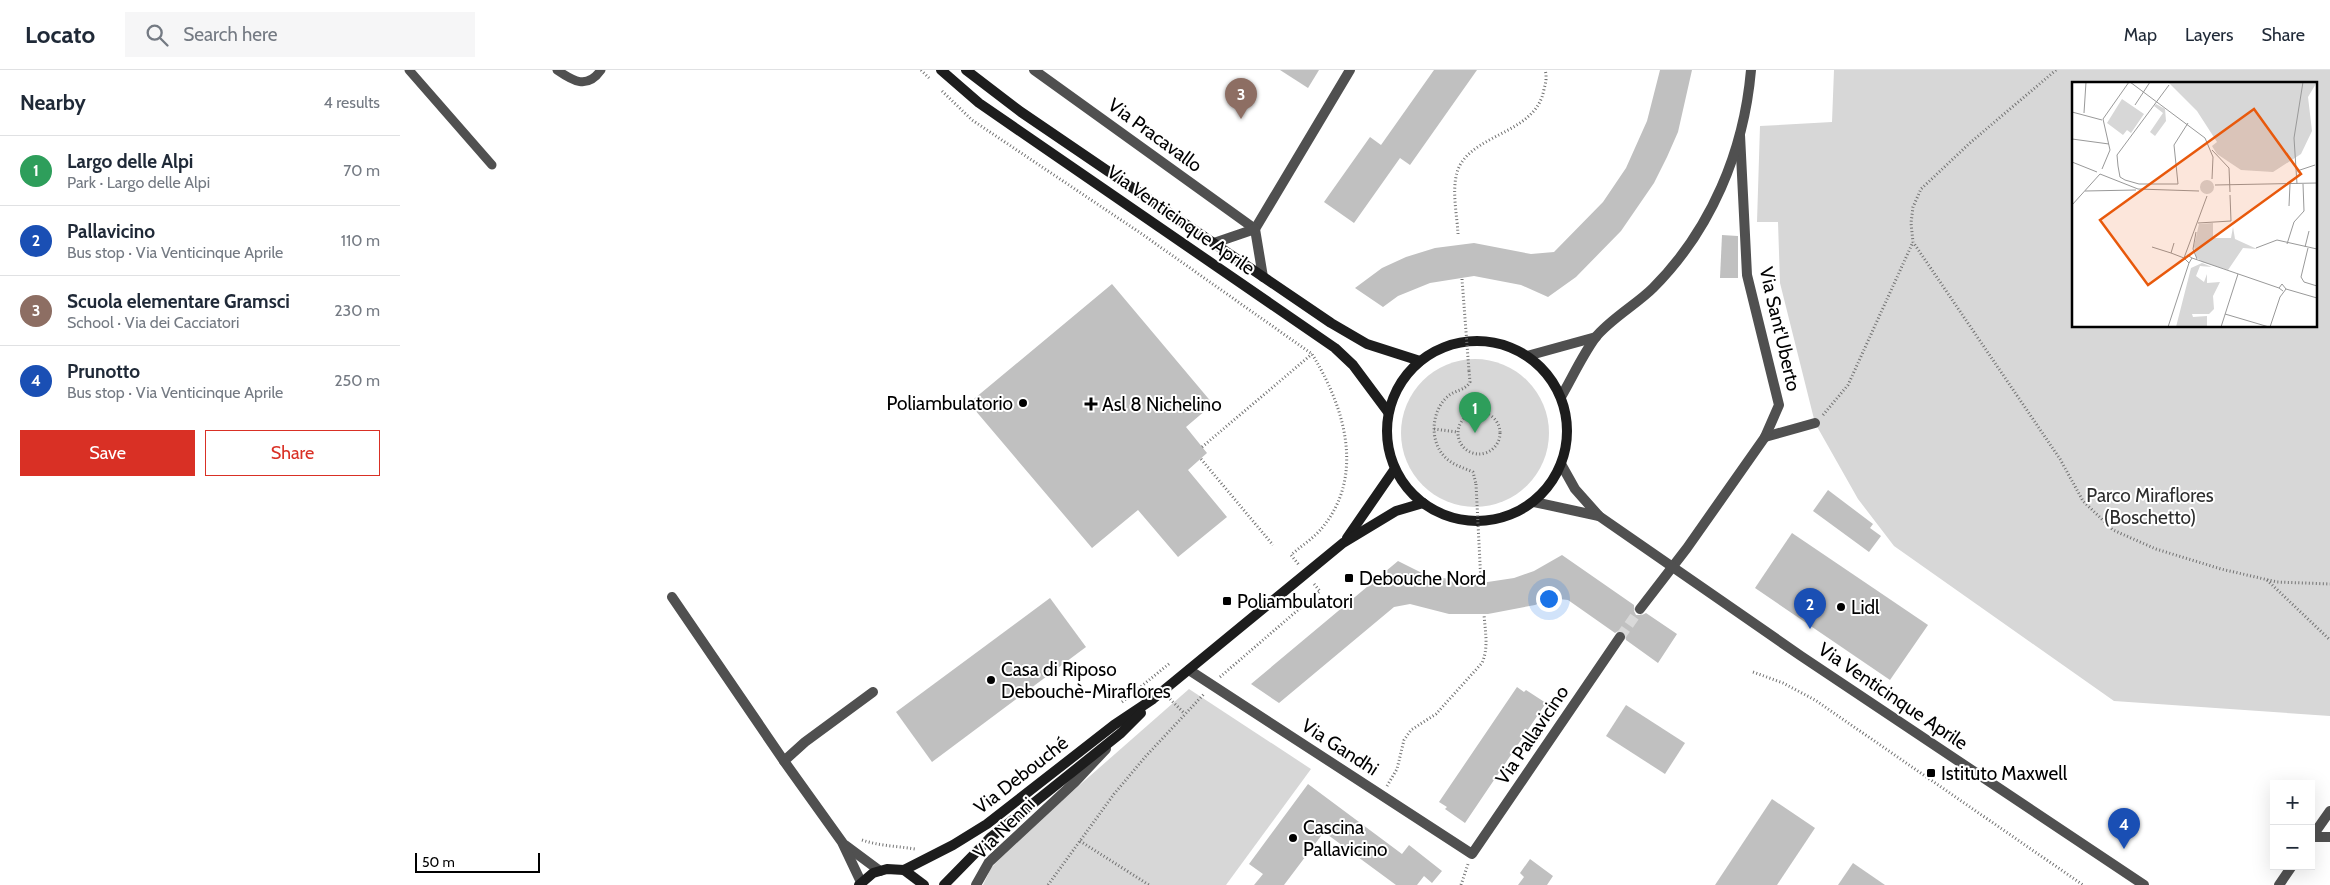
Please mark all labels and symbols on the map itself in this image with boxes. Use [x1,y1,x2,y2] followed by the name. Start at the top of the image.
[1225,78,1257,119] pin: 3
[2072,82,2318,328] inset map
[1103,93,1207,177] street label: Via Pracavallo
[1103,160,1260,280] street label: Via Venticinque Aprile
[1755,265,1805,393] street label: Via Sant'Uberto
[886,392,1013,415] place label: Poliambulatorio
[1459,392,1491,433] pin: 1
[1102,393,1222,416] place label: Asl 8 Nichelino
[1017,397,1029,409] marker: Poliambulatorio
[1084,397,1098,411] marker: Asl 8 Nichelino
[2086,484,2214,529] park label: Parco Miraflores (Boschetto)
[1359,567,1486,590] place label: Debouche Nord
[1343,572,1355,584] marker: Debouche Nord
[1536,586,1562,612] your location
[1794,588,1826,629] pin: 2
[1237,590,1353,613] place label: Poliambulatori
[1221,595,1233,607] marker: Poliambulatori
[1851,596,1880,619] place label: Lidl
[1835,601,1847,613] marker: Lidl
[1814,637,1972,755] street label: Via Venticinque Aprile
[1001,658,1171,703] place label: Casa di Riposo Debouchè-Miraflores
[985,674,997,686] marker: Casa di Riposo Debouchè-Miraflores
[1490,681,1574,789] street label: Via Pallavicino
[1297,714,1383,780] street label: Via Gandhi
[969,731,1073,819] street label: Via Debouché
[1941,762,2068,785] place label: Istituto Maxwell
[1925,767,1937,779] marker: Istituto Maxwell
[968,792,1040,864] street label: Via Nenni
[2108,808,2140,849] pin: 4
[1303,816,1388,861] place label: Cascina Pallavicino
[1287,832,1299,844] marker: Cascina Pallavicino
[415,850,540,873] scale bar

